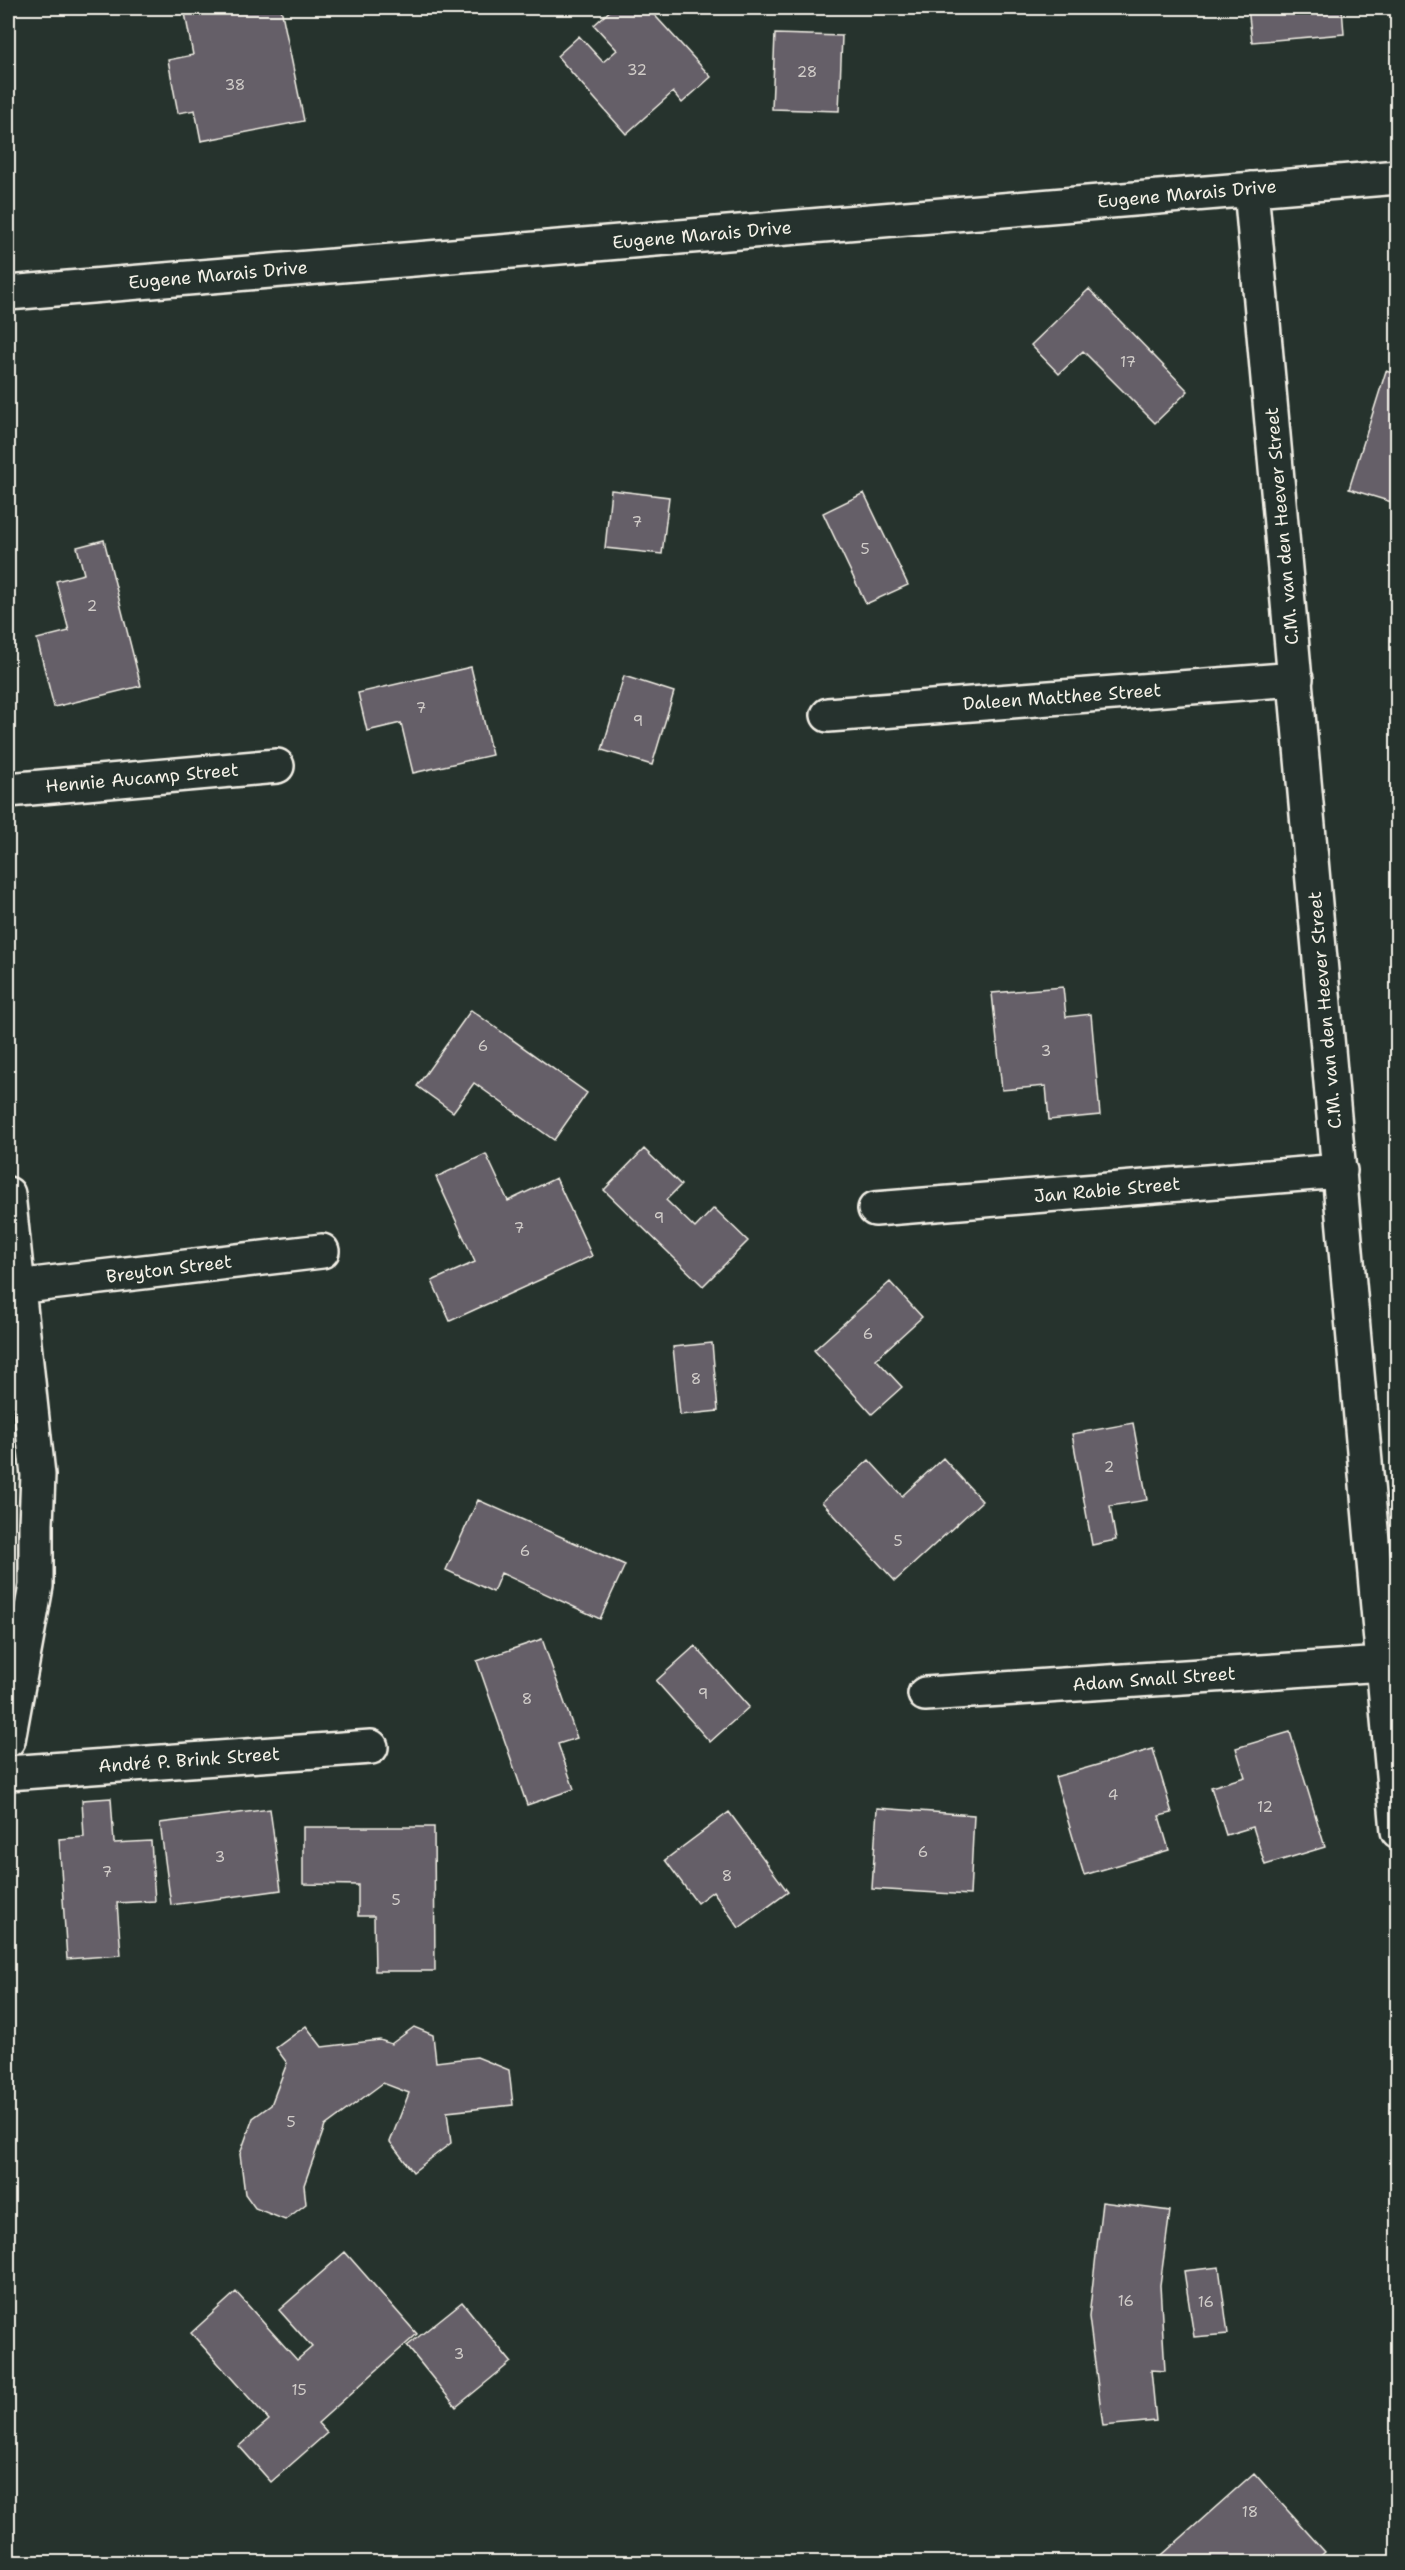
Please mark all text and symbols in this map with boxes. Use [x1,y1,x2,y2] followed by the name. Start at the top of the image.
[627,60,647,80] house number: 32
[797,62,817,82] house number: 28
[225,75,245,95] house number: 38
[1096,174,1278,214] street label: Eugene Marais Drive
[611,215,793,255] street label: Eugene Marais Drive
[127,255,309,295] street label: Eugene Marais Drive
[1120,352,1136,372] house number: 17
[1260,406,1304,646] street label: C.M. van den Heever Street
[632,512,642,532] house number: 7
[860,539,870,559] house number: 5
[87,596,97,616] house number: 2
[962,678,1162,716] street label: Daleen Matthee Street
[416,698,426,718] house number: 7
[633,711,643,731] house number: 9
[44,758,240,798] street label: Hennie Aucamp Street
[1303,890,1347,1130] street label: C.M. van den Heever Street
[478,1036,488,1056] house number: 6
[1041,1041,1051,1061] house number: 3
[1033,1172,1181,1208] street label: Jan Rabie Street
[654,1208,664,1228] house number: 9
[514,1218,524,1238] house number: 7
[105,1249,233,1289] street label: Breyton Street
[863,1324,873,1344] house number: 6
[691,1369,701,1389] house number: 8
[1104,1457,1114,1477] house number: 2
[893,1531,903,1551] house number: 5
[520,1541,530,1561] house number: 6
[1072,1661,1236,1697] street label: Adam Small Street
[698,1684,708,1704] house number: 9
[522,1689,532,1709] house number: 8
[98,1742,281,1778] street label: André P. Brink Street
[1108,1785,1118,1805] house number: 4
[1257,1797,1273,1817] house number: 12
[918,1842,928,1862] house number: 6
[215,1847,225,1867] house number: 3
[102,1862,112,1882] house number: 7
[722,1866,732,1886] house number: 8
[391,1890,401,1910] house number: 5
[286,2112,296,2132] house number: 5
[1118,2291,1134,2311] house number: 16
[1198,2292,1214,2312] house number: 16
[454,2344,464,2364] house number: 3
[291,2380,307,2400] house number: 15
[1242,2502,1258,2522] house number: 18

